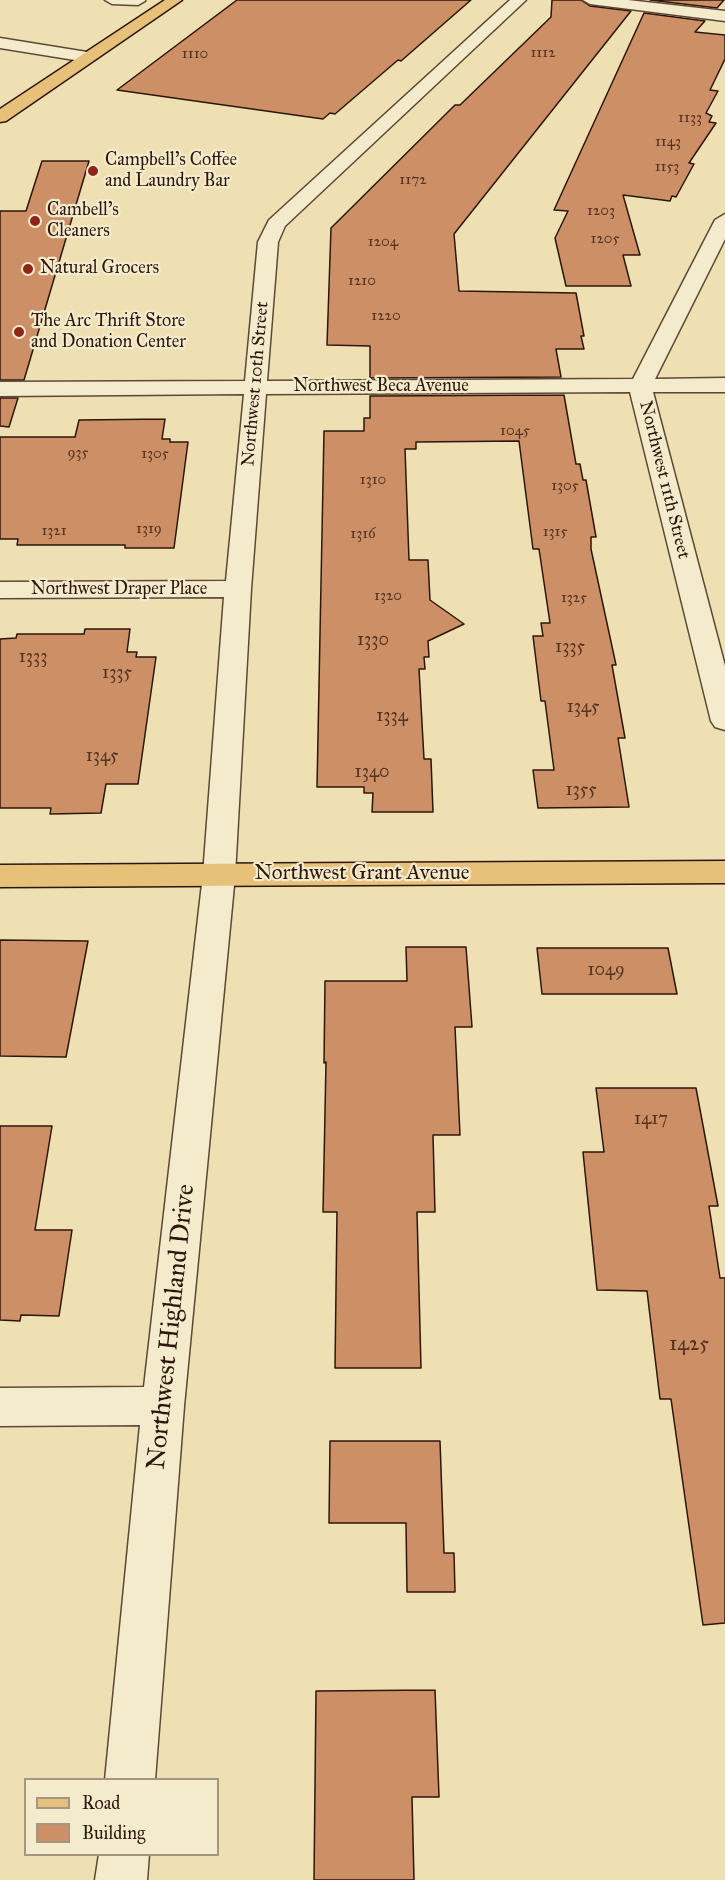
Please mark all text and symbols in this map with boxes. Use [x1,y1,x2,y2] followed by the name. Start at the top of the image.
[530,44,556,62] house number: 1112
[182,45,208,63] house number: 1110
[678,109,702,127] house number: 1133
[655,133,681,151] house number: 1143
[105,150,237,192] place label: Campbell's Coffee and Laundry Bar
[655,158,679,176] house number: 1153
[86,164,100,178] marker: Campbell's Coffee and Laundry Bar
[399,171,427,189] house number: 1172
[47,200,119,242] place label: Cambell's Cleaners
[587,202,615,220] house number: 1203
[28,214,42,228] marker: Cambell's Cleaners
[590,230,620,248] house number: 1205
[368,233,398,251] house number: 1204
[40,258,159,280] place label: Natural Grocers
[21,262,35,276] marker: Natural Grocers
[348,272,376,290] house number: 1210
[238,301,274,467] street label: Northwest 10th Street
[371,307,401,325] house number: 1220
[31,311,186,354] place label: The Arc Thrift Store and Donation Center
[12,325,26,339] marker: The Arc Thrift Store and Donation Center
[293,376,469,398] street label: Northwest Beca Avenue
[634,399,694,561] street label: Northwest 11th Street
[500,422,530,440] house number: 1045
[67,444,89,462] house number: 935
[141,445,169,463] house number: 1305
[360,471,386,489] house number: 1310
[551,477,579,495] house number: 1305
[136,520,162,538] house number: 1319
[41,522,67,540] house number: 1321
[543,523,567,541] house number: 1315
[350,525,376,543] house number: 1316
[31,579,207,601] street label: Northwest Draper Place
[374,587,402,605] house number: 1320
[561,589,587,607] house number: 1325
[357,630,389,652] house number: 1330
[555,637,585,659] house number: 1335
[19,647,47,669] house number: 1333
[102,663,132,685] house number: 1335
[567,697,599,719] house number: 1345
[376,706,408,728] house number: 1334
[86,746,118,768] house number: 1345
[355,762,389,784] house number: 1340
[565,780,597,802] house number: 1355
[254,861,470,887] street label: Northwest Grant Avenue
[587,960,625,982] house number: 1049
[634,1109,668,1131] house number: 1417
[141,1183,203,1471] street label: Northwest Highland Drive
[669,1332,709,1358] house number: 1425
[24,1778,219,1856] legend
[82,1792,120,1814] text: Road
[82,1822,145,1844] text: Building

